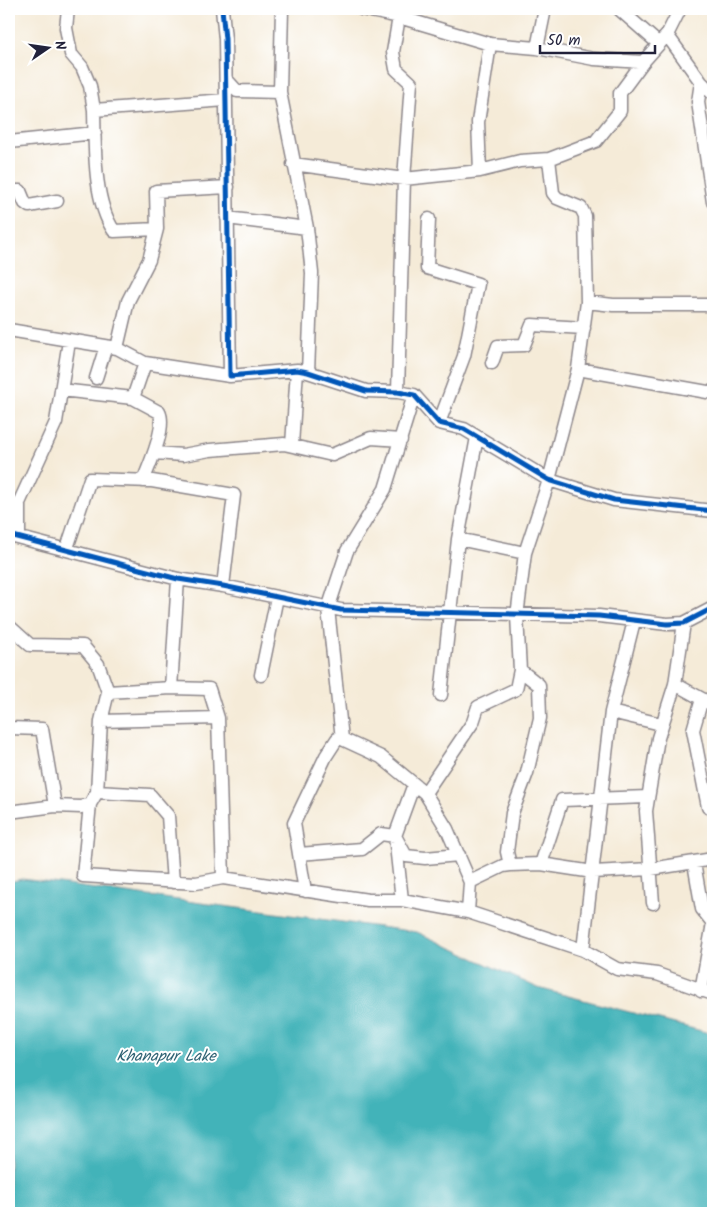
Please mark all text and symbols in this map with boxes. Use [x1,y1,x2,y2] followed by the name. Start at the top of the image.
[22,22,72,72] north arrow
[540,22,654,54] scale bar
[547,29,581,53] text: 50 m
[48,39,71,52] text: N
[116,1044,218,1069] water label: Khanapur Lake

